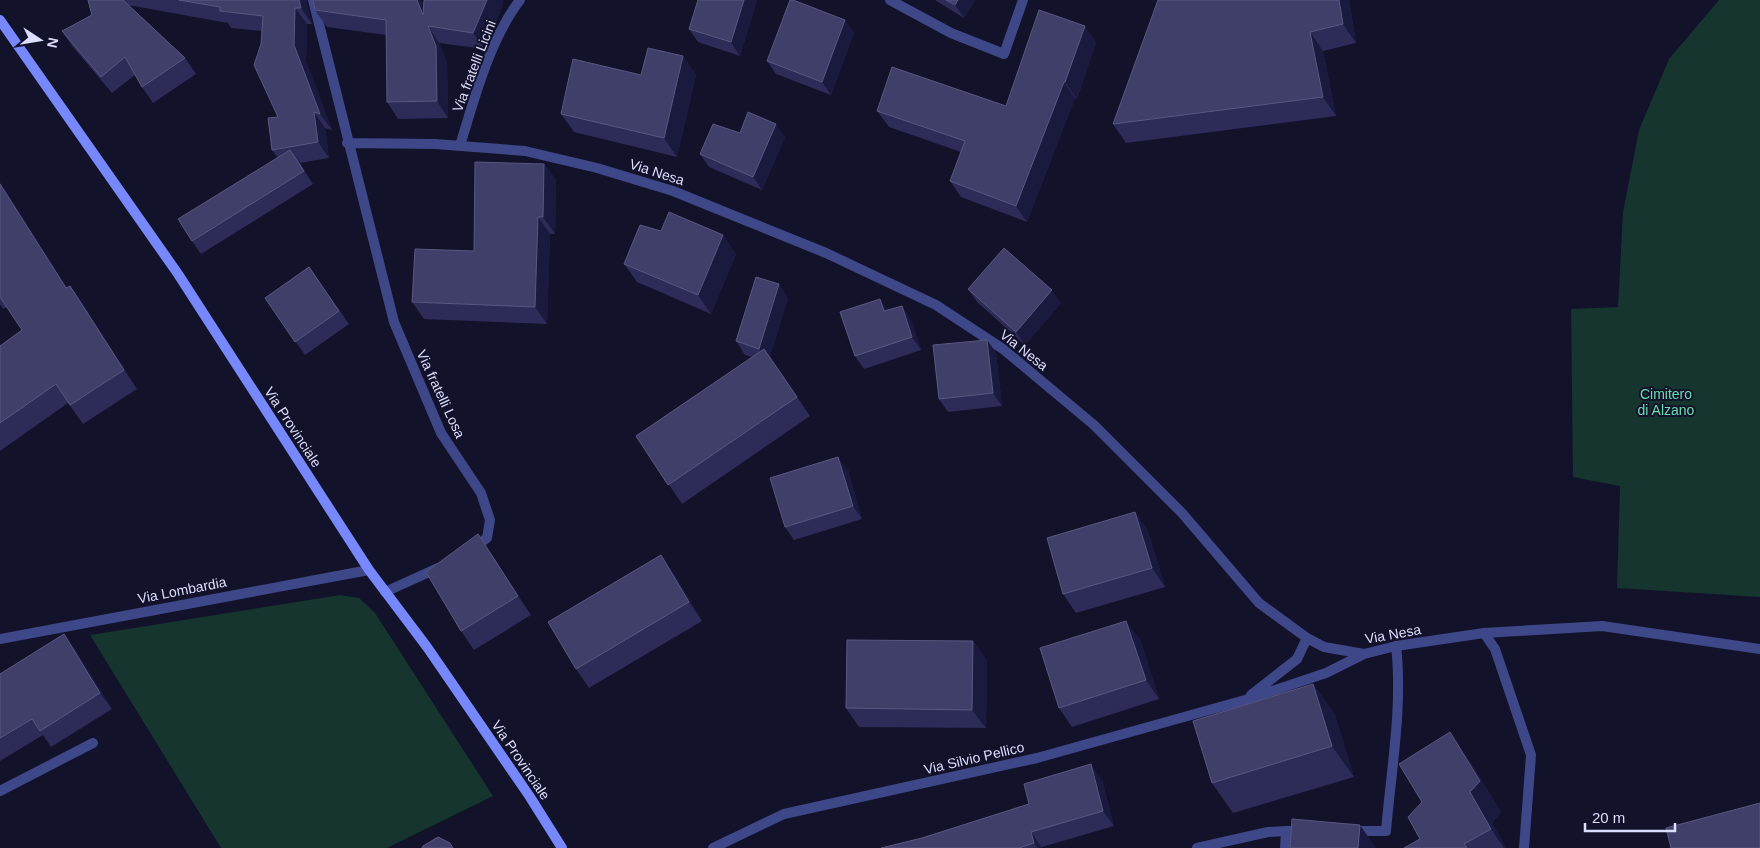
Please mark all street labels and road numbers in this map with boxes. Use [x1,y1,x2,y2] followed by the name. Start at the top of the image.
[449,18,499,114] street label: Via fratelli Licini
[628,156,687,188] street label: Via Nesa
[997,326,1051,374] street label: Via Nesa
[414,347,469,441] street label: Via fratelli Losa
[261,384,325,470] street label: Via Provinciale
[136,574,228,606] street label: Via Lombardia
[1364,621,1422,647] street label: Via Nesa
[489,717,554,803] street label: Via Provinciale
[922,739,1026,777] street label: Via Silvio Pellico

